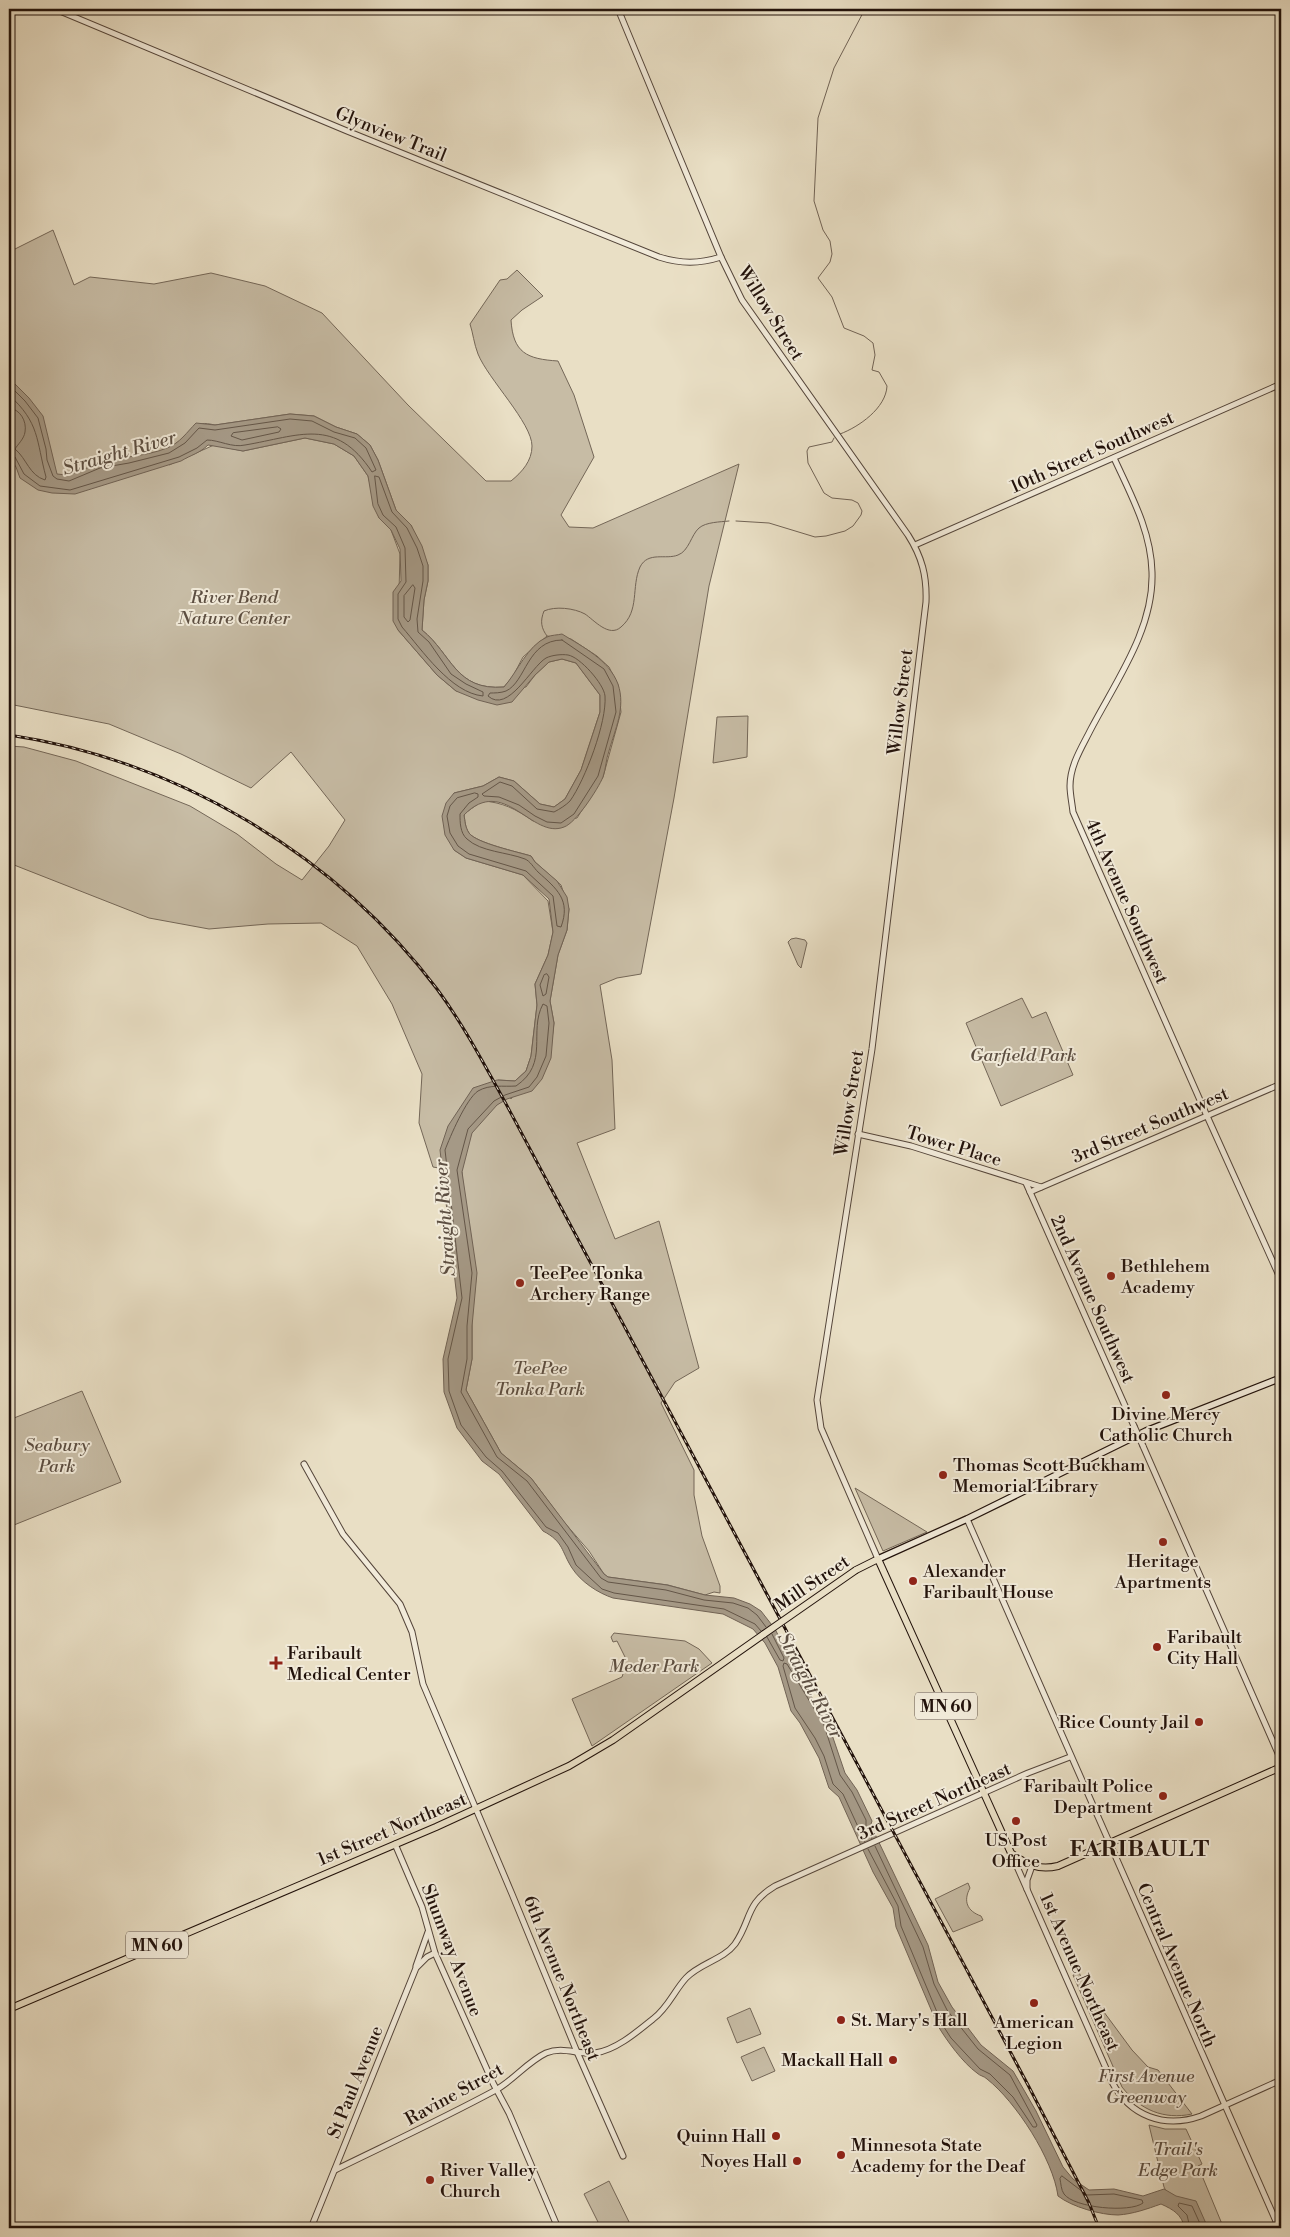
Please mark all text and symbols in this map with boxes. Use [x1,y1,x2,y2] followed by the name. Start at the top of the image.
[332,102,450,167] street label: Glynview Trail
[732,261,809,365] street label: Willow Street
[1007,406,1178,499] street label: 10th Street Southwest
[60,425,180,481] water label: Straight River
[177,586,290,630] park label: River Bend Nature Center
[882,647,919,758] street label: Willow Street
[1080,815,1174,988] street label: 4th Avenue Southwest
[970,1044,1076,1067] park label: Garfield Park
[830,1048,869,1159] street label: Willow Street
[1068,1082,1232,1169] street label: 3rd Street Southwest
[903,1121,1004,1172] street label: Tower Place
[429,1158,461,1277] water label: Straight River
[1045,1212,1140,1387] street label: 2nd Avenue Southwest
[1120,1255,1210,1299] place label: Bethlehem Academy
[529,1262,650,1306] place label: TeePee Tonka Archery Range
[1105,1270,1117,1282] marker: Bethlehem Academy
[514,1277,526,1289] marker: TeePee Tonka Archery Range
[495,1357,585,1401] park label: TeePee Tonka Park
[1160,1389,1172,1401] marker: Divine Mercy Catholic Church
[1099,1403,1233,1447] place label: Divine Mercy Catholic Church
[24,1434,90,1478] park label: Seabury Park
[953,1454,1146,1498] place label: Thomas Scott Buckham Memorial Library
[937,1469,949,1481] marker: Thomas Scott Buckham Memorial Library
[1157,1536,1169,1548] marker: Heritage Apartments
[771,1550,855,1617] street label: Mill Street
[1114,1550,1211,1594] place label: Heritage Apartments
[922,1560,1054,1604] place label: Alexander Faribault House
[907,1575,919,1587] marker: Alexander Faribault House
[1167,1626,1243,1670] place label: Faribault City Hall
[772,1628,849,1744] water label: Straight River
[1151,1641,1163,1653] marker: Faribault City Hall
[287,1642,411,1686] place label: Faribault Medical Center
[609,1655,699,1678] park label: Meder Park
[269,1656,283,1670] marker: Faribault Medical Center
[915,1692,977,1720] road number: MN 60
[1058,1711,1190,1734] place label: Rice County Jail
[1193,1716,1205,1728] marker: Rice County Jail
[854,1757,1015,1846] street label: 3rd Street Northeast
[1023,1775,1154,1819] place label: Faribault Police Department
[314,1787,471,1871] street label: 1st Street Northeast
[1157,1790,1169,1802] marker: Faribault Police Department
[1010,1815,1022,1827] marker: US Post Office
[985,1829,1048,1873] place label: US Post Office
[1070,1836,1210,1863] district label: FARIBAULT
[1132,1880,1222,2051] street label: Central Avenue North
[416,1881,487,2020] street label: Shumway Avenue
[1034,1890,1125,2055] street label: 1st Avenue Northeast
[518,1892,605,2065] street label: 6th Avenue Northeast
[126,1932,188,1958] road number: MN 60
[1028,1997,1040,2009] marker: American Legion
[851,2009,968,2032] place label: St. Mary's Hall
[993,2011,1074,2055] place label: American Legion
[835,2014,847,2026] marker: St. Mary's Hall
[322,2022,389,2142] street label: St Paul Avenue
[781,2049,884,2072] place label: Mackall Hall
[887,2054,899,2066] marker: Mackall Hall
[401,2058,508,2131] street label: Ravine Street
[1098,2065,1195,2109] park label: First Avenue Greenway
[676,2125,767,2148] place label: Quinn Hall
[770,2130,782,2142] marker: Quinn Hall
[850,2134,1026,2178] place label: Minnesota State Academy for the Deaf
[1137,2138,1218,2182] park label: Trail's Edge Park
[835,2149,847,2161] marker: Minnesota State Academy for the Deaf
[701,2150,788,2173] place label: Noyes Hall
[791,2155,803,2167] marker: Noyes Hall
[440,2159,537,2203] place label: River Valley Church
[424,2174,436,2186] marker: River Valley Church

